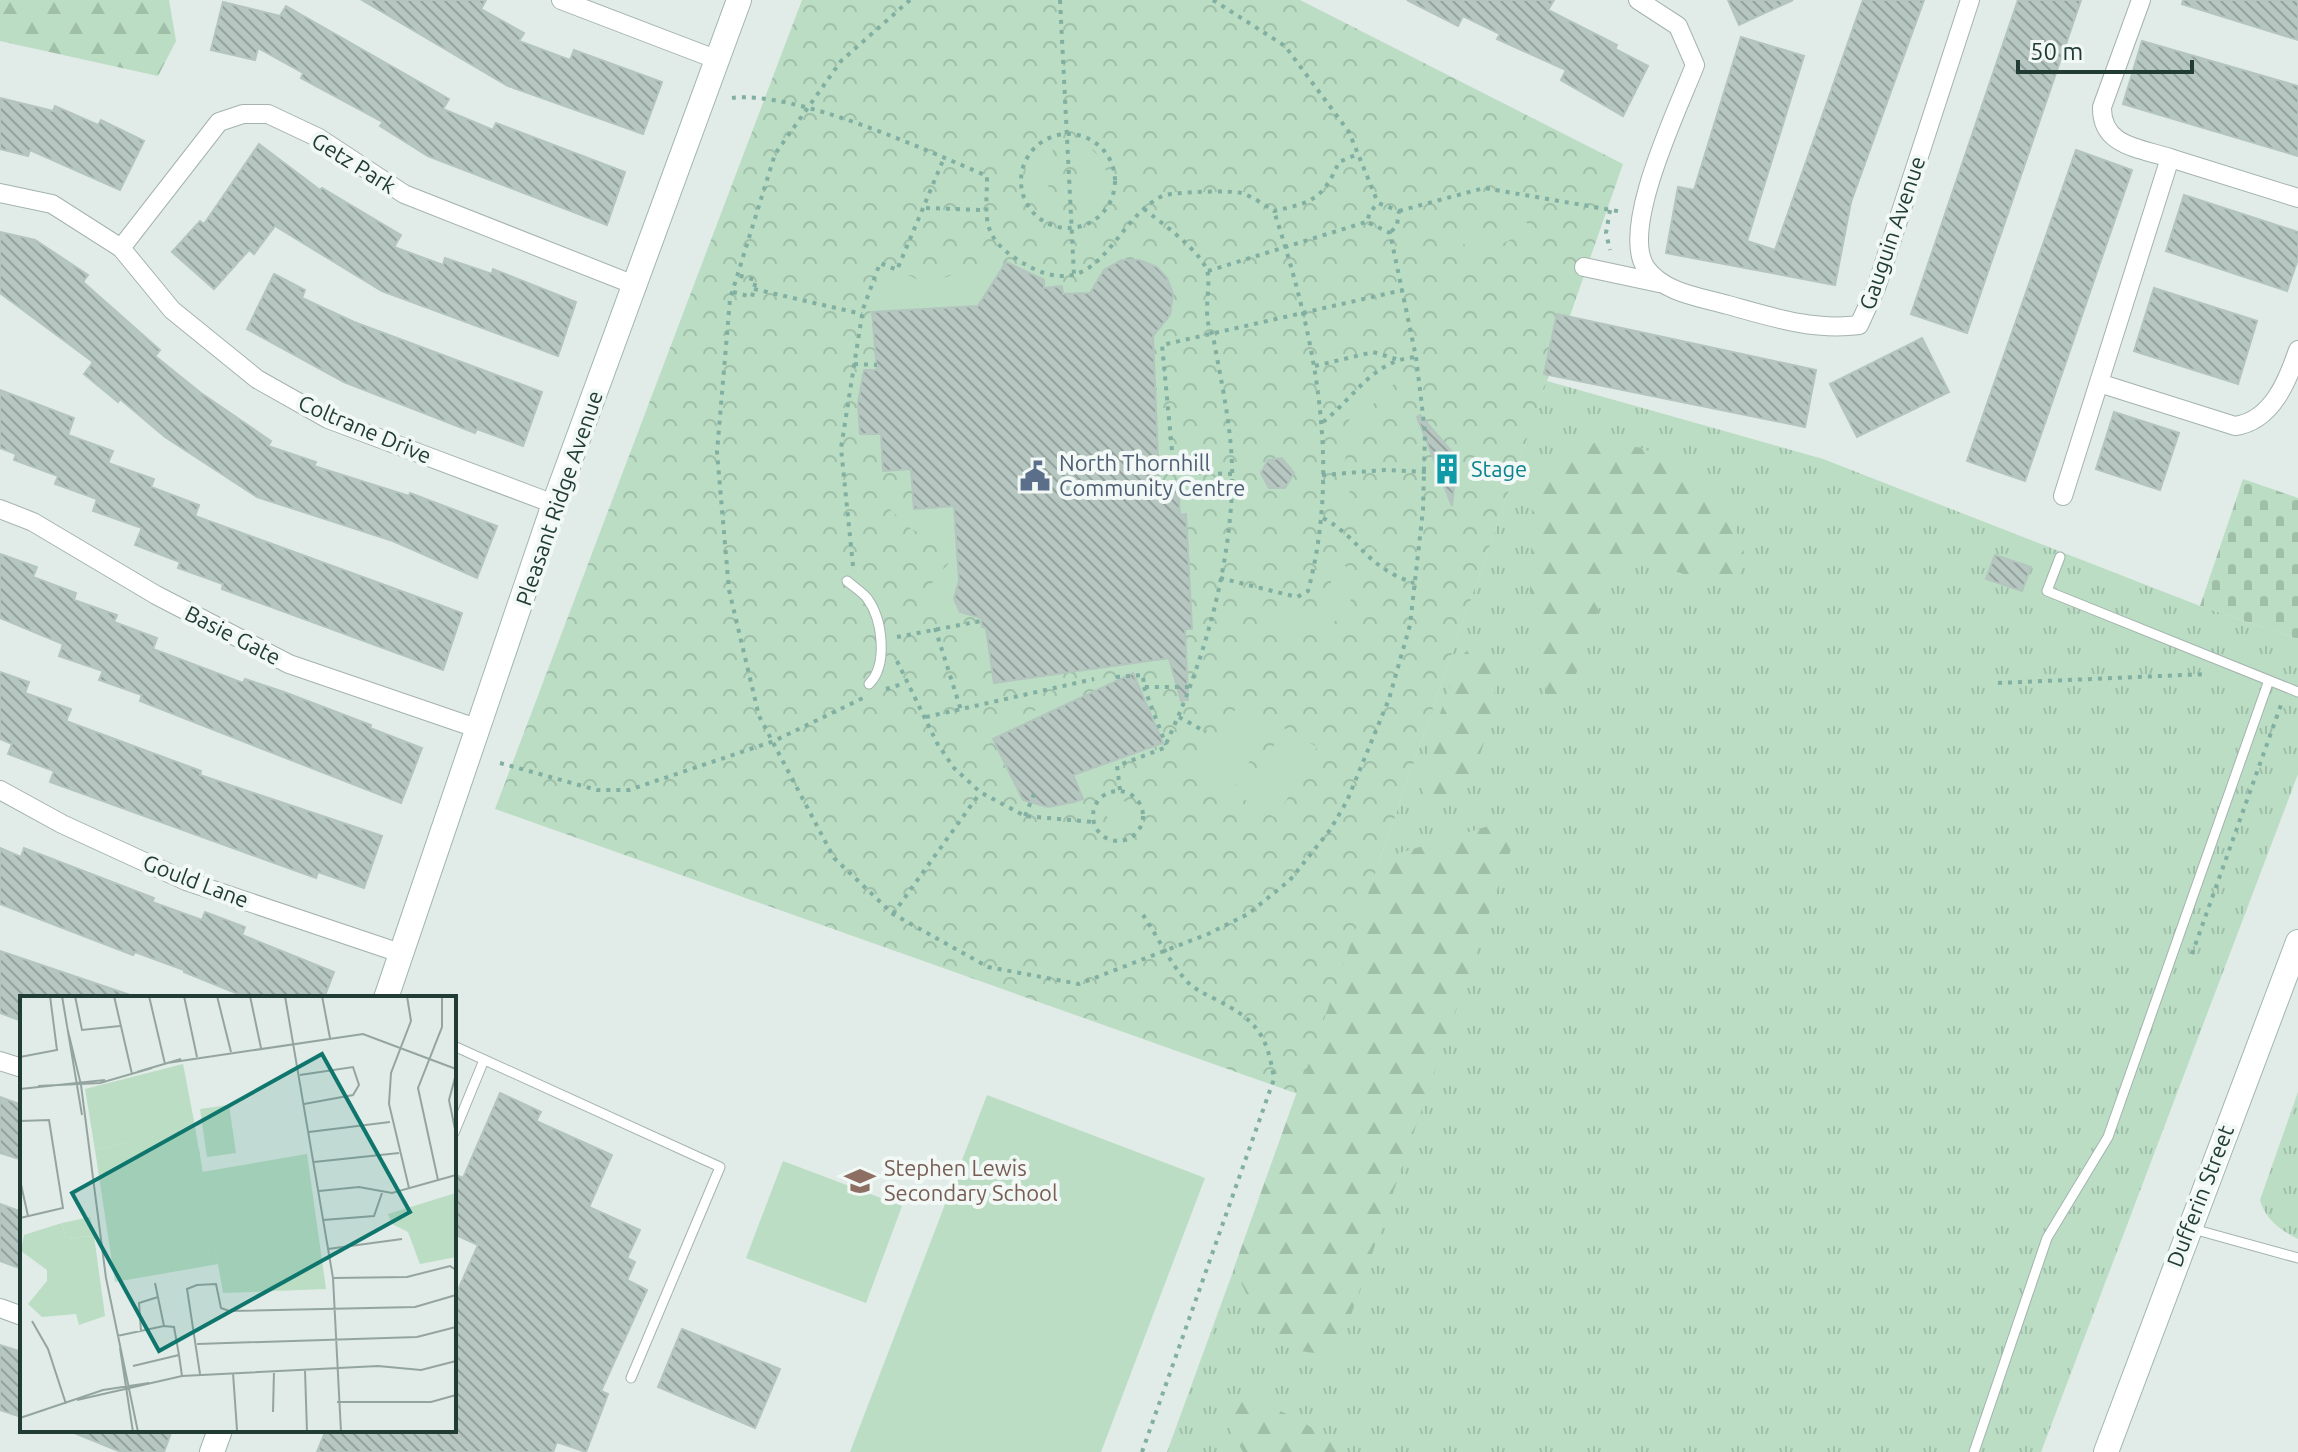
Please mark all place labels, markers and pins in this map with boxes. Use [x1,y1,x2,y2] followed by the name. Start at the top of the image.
[1059,450,1245,500] place label: North Thornhill Community Centre
[1430,452,1464,486] building icon: Stage
[1471,456,1527,481] place label: Stage
[1018,459,1052,493] public building icon: North Thornhill Community Centre
[884,1155,1058,1205] place label: Stephen Lewis Secondary School
[843,1164,877,1198] school or university icon: Stephen Lewis Secondary School

